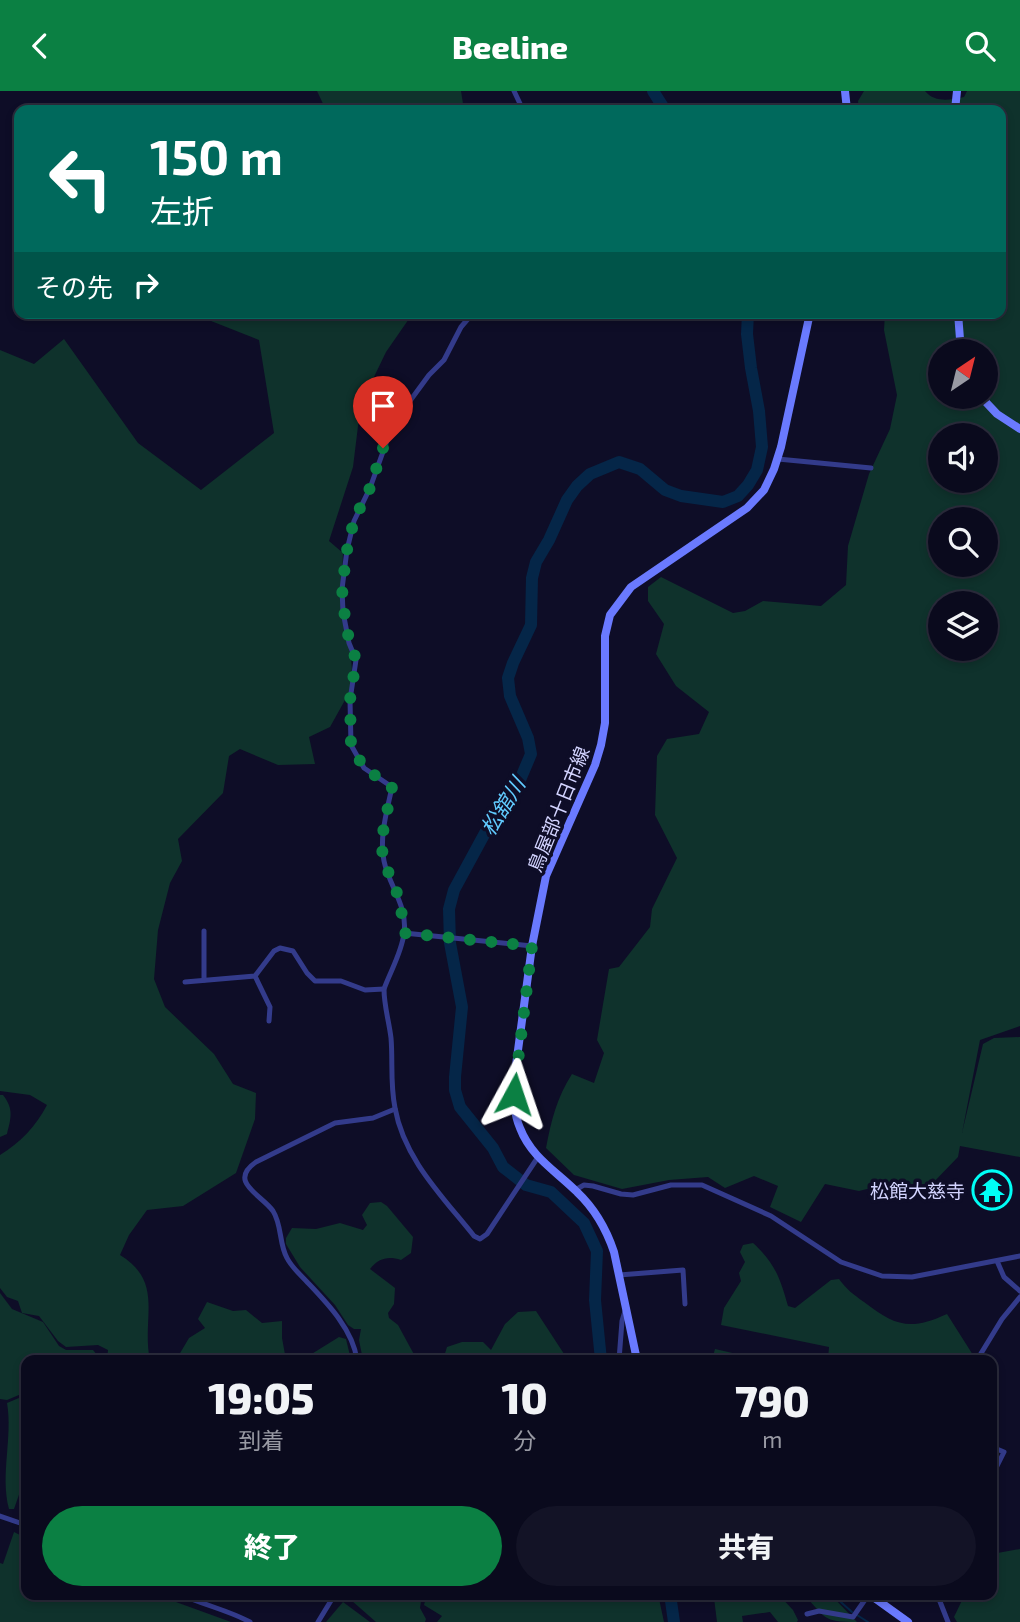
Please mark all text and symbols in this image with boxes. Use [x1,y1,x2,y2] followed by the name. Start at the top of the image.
[21,27,59,65] icon: back
[452,27,568,65] text: Beeline
[961,27,999,65] icon: search
[150,126,283,185] text: 150 m
[35,133,126,224] icon: left
[150,191,214,229] text: 左折
[127,266,165,304] icon: right
[35,271,113,302] text: その先
[928,339,998,409] north arrow
[928,339,998,661] map controls
[353,376,413,448] pin
[364,387,402,425] icon: arrive
[928,423,998,493] button: sound
[928,507,998,577] button: search
[928,591,998,661] button: layers
[522,743,594,875] street label: 鳥屋部十日市線
[475,771,530,839] water label: 松舘川
[477,1057,551,1131] position arrow
[971,1169,1013,1211] temple icon: 松館大慈寺
[870,1179,965,1202] place label: 松館大慈寺
[208,1372,314,1422] text: 19:05
[502,1372,548,1422] text: 10
[735,1375,810,1425] text: 790
[762,1425,782,1453] text: m
[238,1426,284,1454] text: 到着
[513,1426,536,1454] text: 分
[42,1506,502,1586] button: 終了
[516,1506,976,1586] button: 共有

